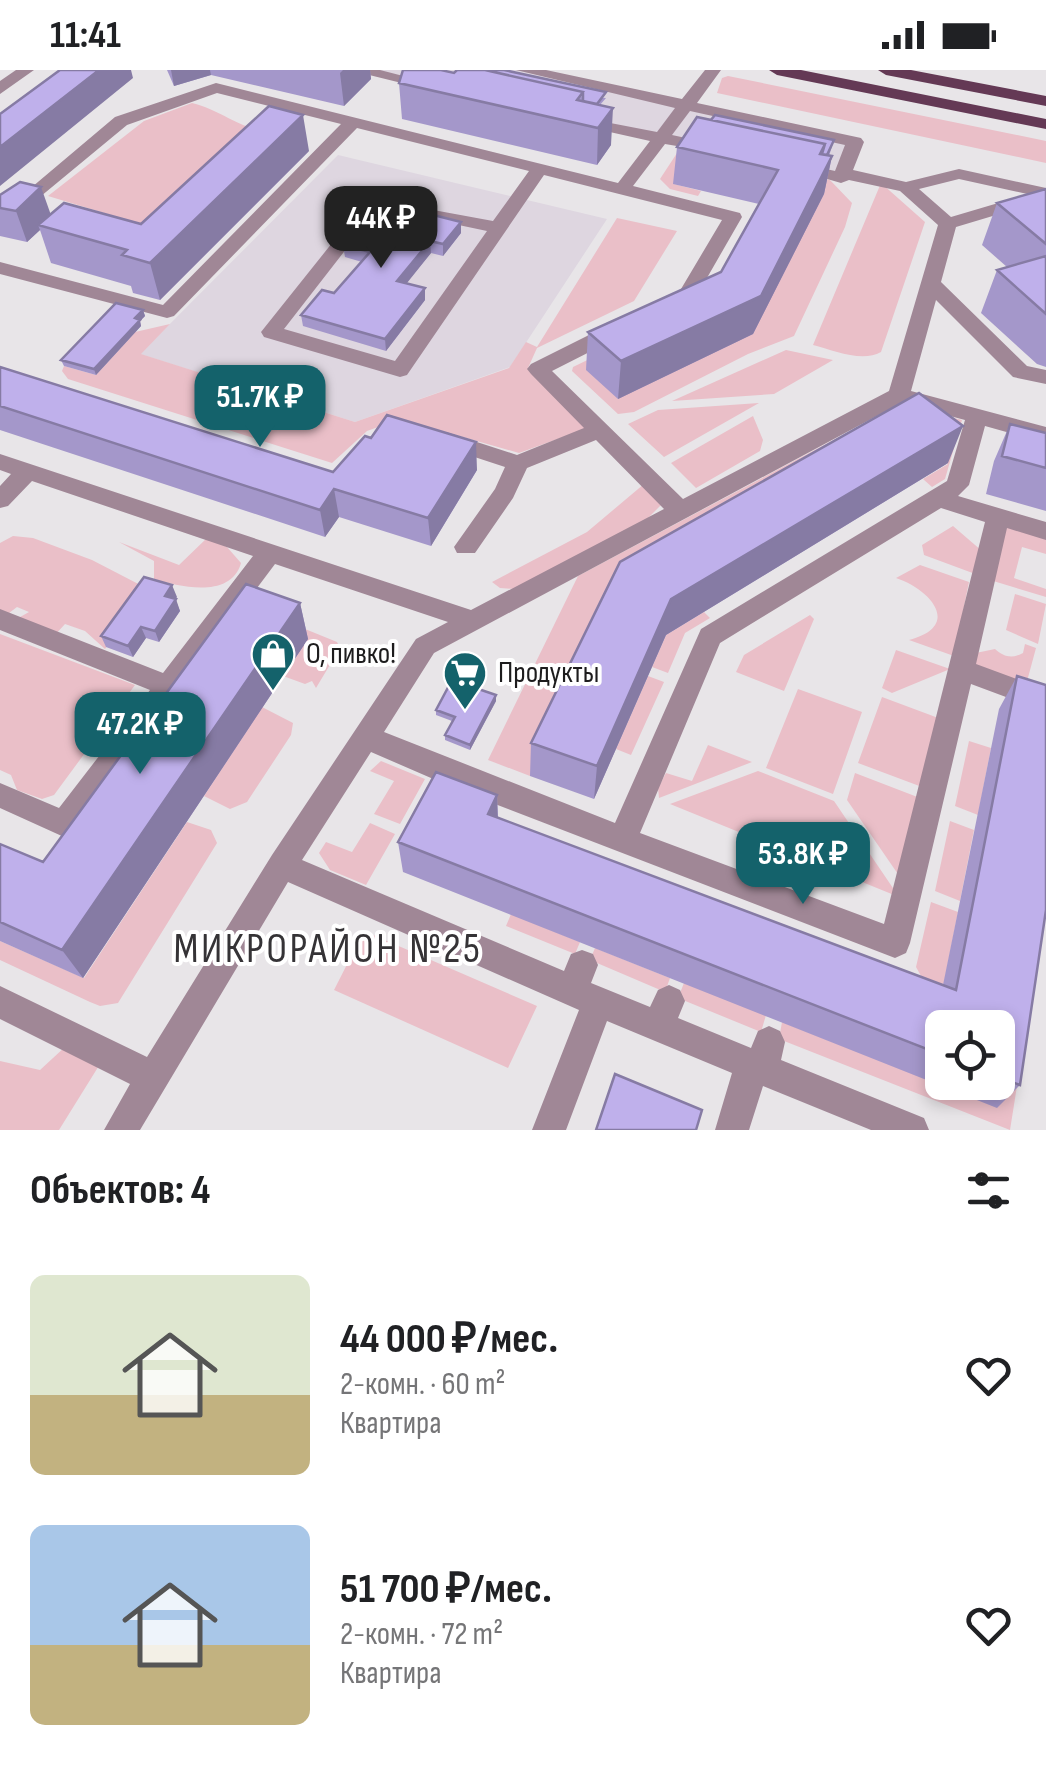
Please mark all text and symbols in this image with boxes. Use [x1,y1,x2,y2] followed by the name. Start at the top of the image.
[50,13,121,58] text: 11:41
[311,186,451,271] pin: 44K ₽
[346,199,416,238] text: 44K ₽
[168,365,352,450] pin: 51.7K ₽
[216,378,304,417] text: 51.7K ₽
[250,631,296,692] shop icon: О, пивко!
[306,636,396,672] place label: О, пивко!
[442,650,488,711] supermarket icon: Продукты
[498,655,599,691] place label: Продукты
[48,692,232,777] pin: 47.2K ₽
[97,705,183,744] text: 47.2K ₽
[711,822,895,907] pin: 53.8K ₽
[758,835,848,874] text: 53.8K ₽
[174,924,482,975] district label: МИКРОРАЙОН №25
[925,1010,1015,1100] map controls
[925,1010,1015,1100] button: locate
[961,1163,1016,1218] icon: filters
[30,1165,210,1216] text: Объектов: 4
[340,1314,558,1365] text: 44 000 ₽/мес.
[110,1315,230,1435] icon: home
[961,1348,1016,1403] icon: heart
[340,1365,505,1404] text: 2-комн. · 60 m²
[340,1404,442,1443] text: Квартира
[340,1564,552,1615] text: 51 700 ₽/мес.
[110,1565,230,1685] icon: home
[961,1598,1016,1653] icon: heart
[340,1615,503,1654] text: 2-комн. · 72 m²
[340,1654,442,1693] text: Квартира

